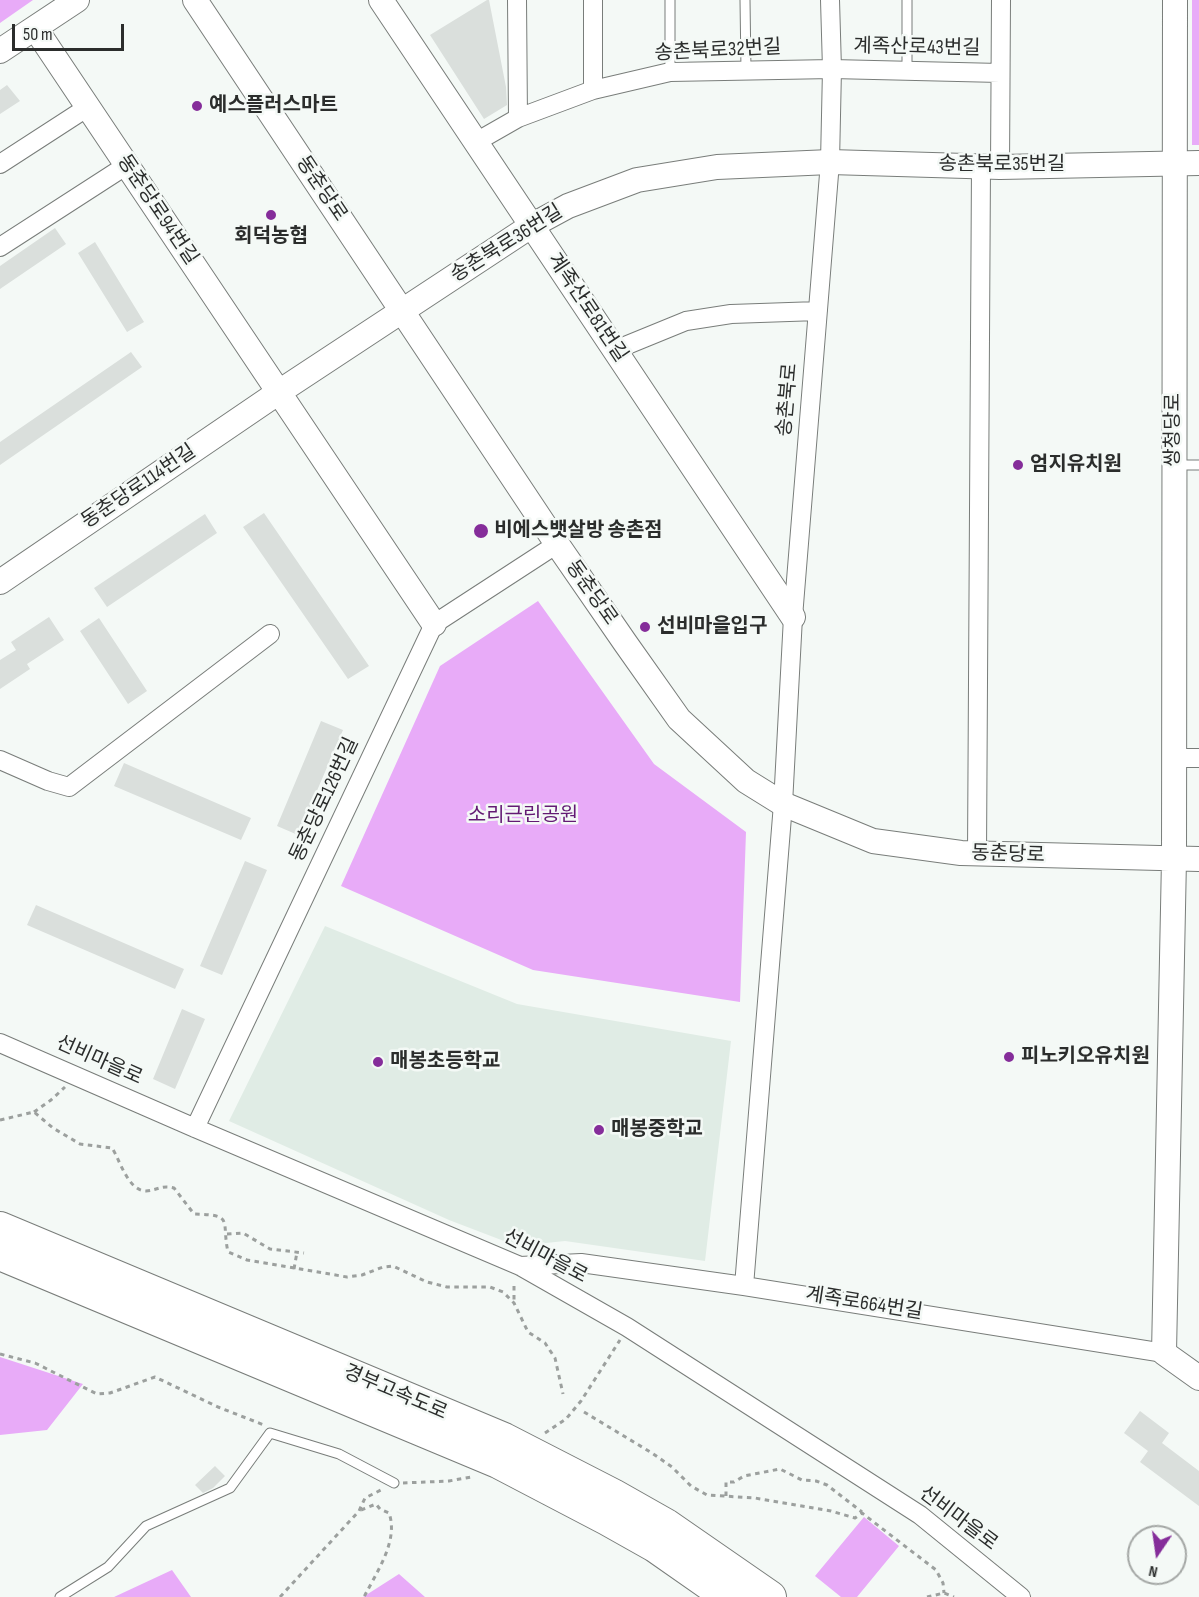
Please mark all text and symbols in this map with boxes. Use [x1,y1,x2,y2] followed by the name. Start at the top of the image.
[15,12,128,50] scale bar
[23,24,53,45] text: 50 m
[853,35,981,61] street label: 계족산로43번길
[654,36,782,66] street label: 송촌북로32번길
[209,94,338,118] place label: 예스플러스마트
[190,99,204,113] marker: 예스플러스마트
[111,150,203,270] street label: 동춘당로94번길
[290,152,352,226] street label: 동춘당로
[939,153,1065,177] street label: 송촌북로35번길
[447,200,567,288] street label: 송촌북로36번길
[264,208,278,222] marker: 회덕농협
[234,225,308,249] place label: 회덕농협
[542,249,632,367] street label: 계족산로81번길
[773,362,803,438] street label: 송촌북로
[1162,393,1186,467] street label: 쌍청당로
[77,440,201,534] street label: 동춘당로114번길
[1030,453,1122,477] place label: 엄지유치원
[1011,458,1025,472] marker: 엄지유치원
[494,519,663,543] place label: 비에스뱃살방 송촌점
[472,522,490,540] marker: 비에스뱃살방 송촌점
[560,556,622,630] street label: 동춘당로
[657,615,767,639] place label: 선비마을입구
[638,620,652,634] marker: 선비마을입구
[286,734,364,866] street label: 동춘당로126번길
[468,804,578,828] park label: 소리근린공원
[971,842,1045,868] street label: 동춘당로
[52,1031,146,1091] street label: 선비마을로
[1021,1045,1150,1069] place label: 피노키오유치원
[390,1050,500,1074] place label: 매봉초등학교
[1002,1050,1016,1064] marker: 피노키오유치원
[371,1055,385,1069] marker: 매봉초등학교
[611,1118,703,1142] place label: 매봉중학교
[592,1123,606,1137] marker: 매봉중학교
[499,1225,591,1289] street label: 선비마을로
[804,1283,924,1325] street label: 계족로664번길
[339,1360,451,1426] street label: 경부고속도로
[914,1482,1002,1556] street label: 선비마을로
[1127,1525,1187,1585] north arrow
[1147,1561,1160,1581] text: N

